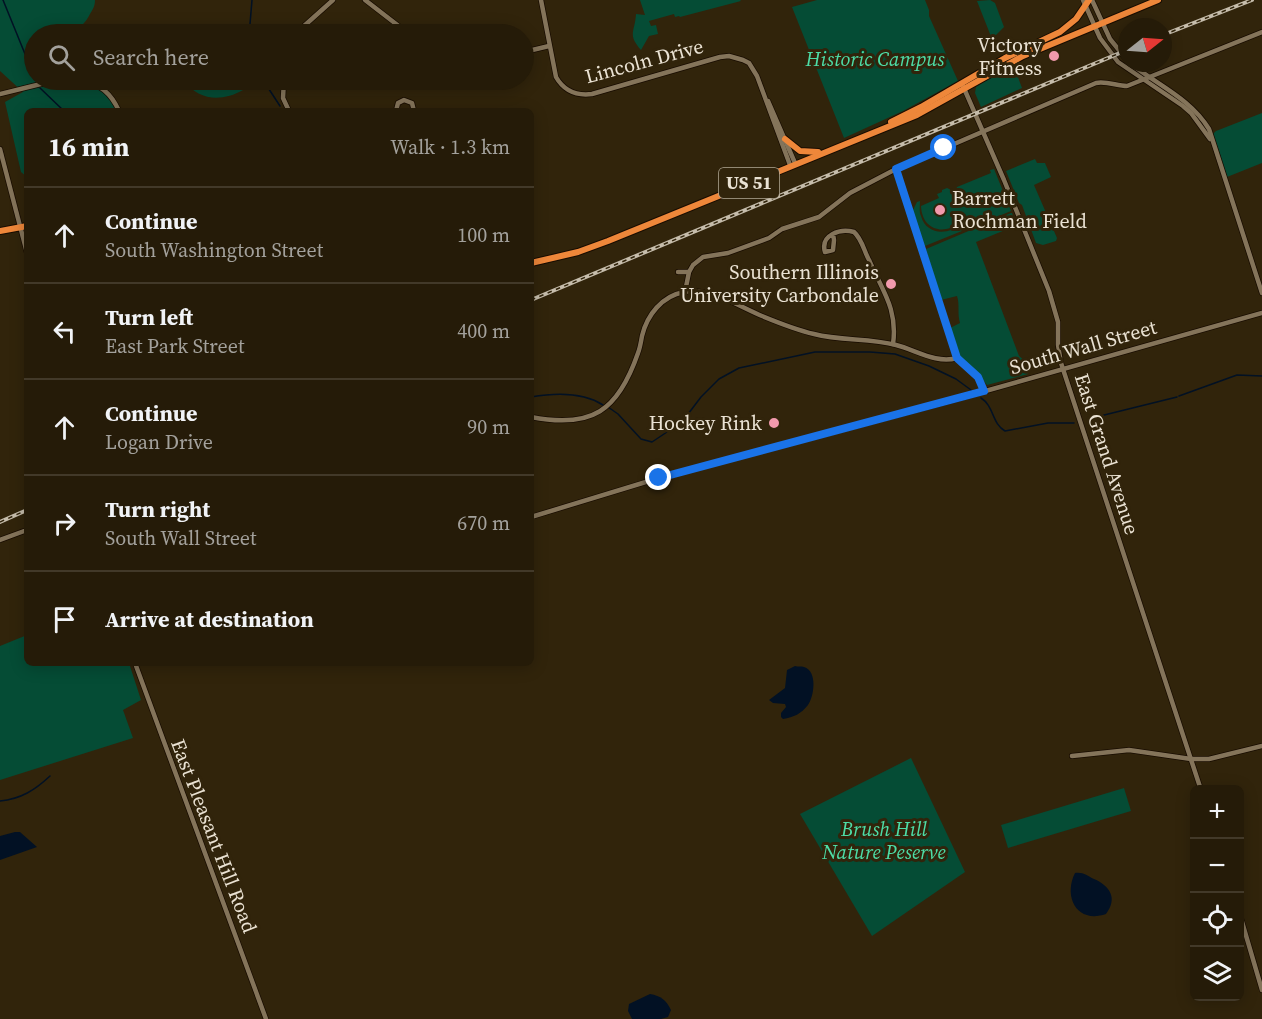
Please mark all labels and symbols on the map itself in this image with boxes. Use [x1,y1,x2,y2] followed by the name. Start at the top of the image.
[1118,18,1172,72] north arrow
[977,31,1043,82] place label: Victory Fitness
[582,32,706,90] street label: Lincoln Drive
[805,45,945,73] park label: Historic Campus
[1047,49,1061,63] marker: Victory Fitness
[930,134,956,160] route start
[719,168,779,198] road number: US 51
[952,184,1088,235] place label: Barrett Rochman Field
[933,203,947,217] marker: Barrett Rochman Field
[680,258,879,309] place label: Southern Illinois University Carbondale
[884,277,898,291] marker: Southern Illinois University Carbondale
[1006,313,1160,381] street label: South Wall Street
[1068,370,1146,538] street label: East Grand Avenue
[649,409,762,437] place label: Hockey Rink
[767,416,781,430] marker: Hockey Rink
[645,464,671,490] route end
[164,735,264,938] street label: East Pleasant Hill Road
[821,815,946,866] park label: Brush Hill Nature Peserve

